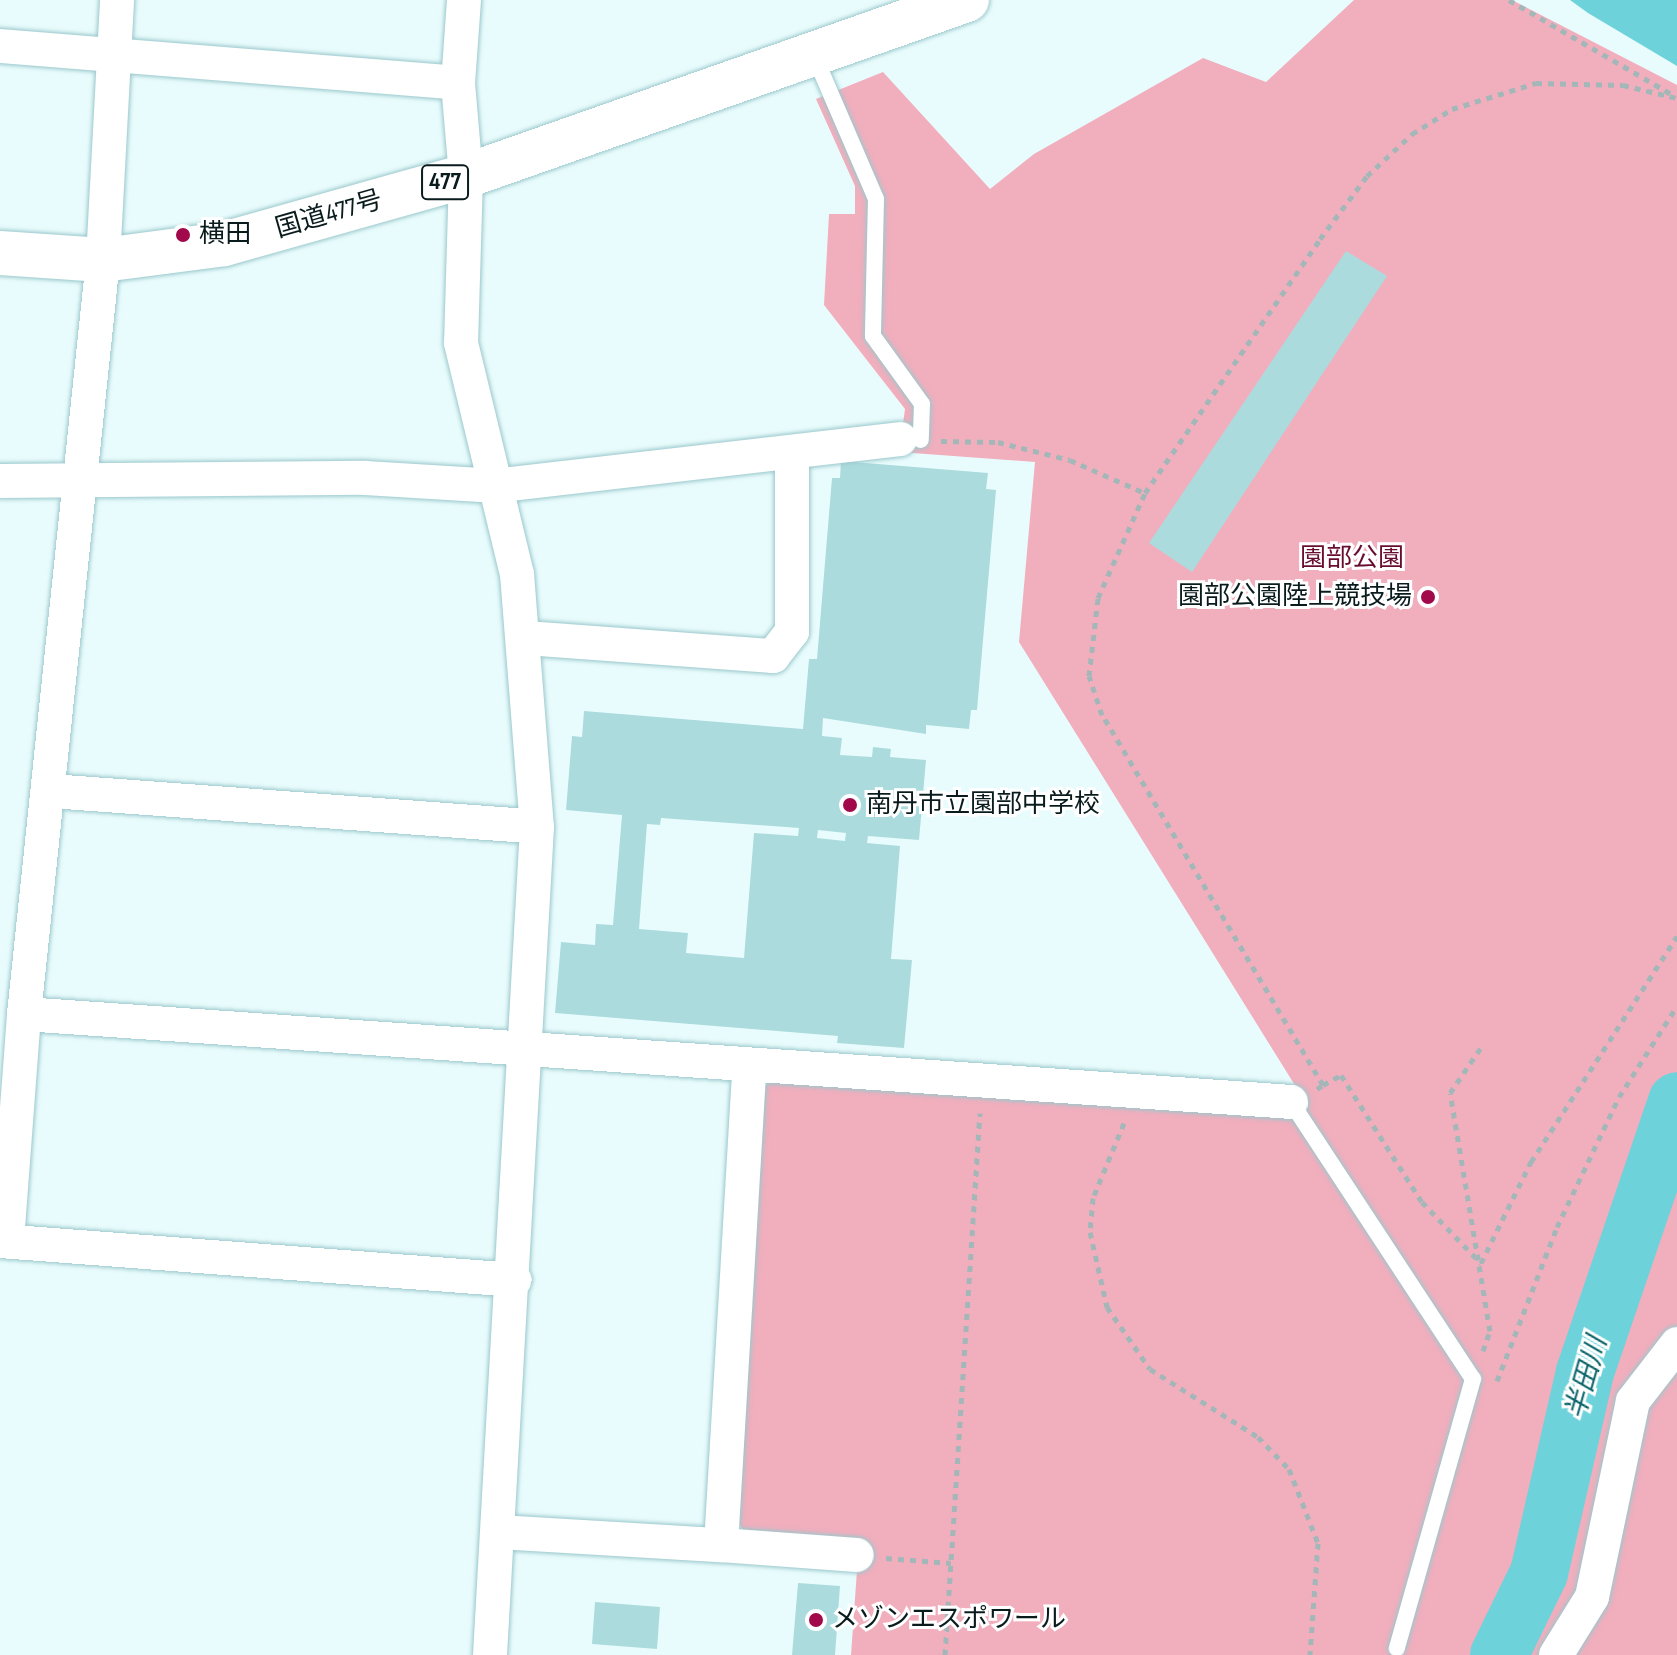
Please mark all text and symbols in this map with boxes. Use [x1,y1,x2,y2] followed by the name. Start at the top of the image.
[421,162,469,202] road number: 477
[272,185,386,245] street label: 国道477号
[199,219,251,251] place label: 横田
[174,226,192,244] marker: 横田
[1300,543,1404,575] park label: 園部公園
[1178,581,1412,613] place label: 園部公園陸上競技場
[1419,588,1437,606] marker: 園部公園陸上競技場
[866,789,1100,821] place label: 南丹市立園部中学校
[841,796,859,814] marker: 南丹市立園部中学校
[1559,1333,1615,1423] water label: 半田川
[832,1604,1066,1636] place label: メゾンエスポワール
[807,1611,825,1629] marker: メゾンエスポワール

